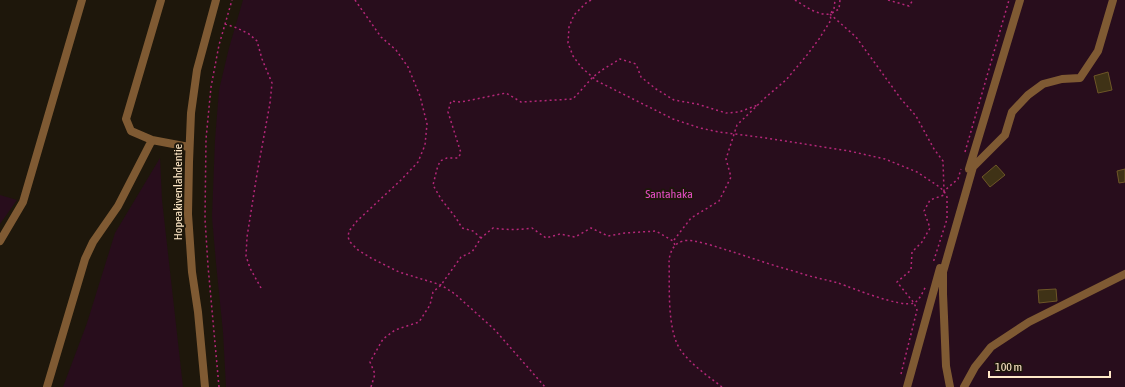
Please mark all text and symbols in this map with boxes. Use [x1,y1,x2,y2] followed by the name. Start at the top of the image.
[171,144,185,240] street label: Hopeakivenlahdentie
[645,187,693,201] park label: Santahaka
[989,353,1110,379] scale bar
[995,360,1022,374] text: 100 m

